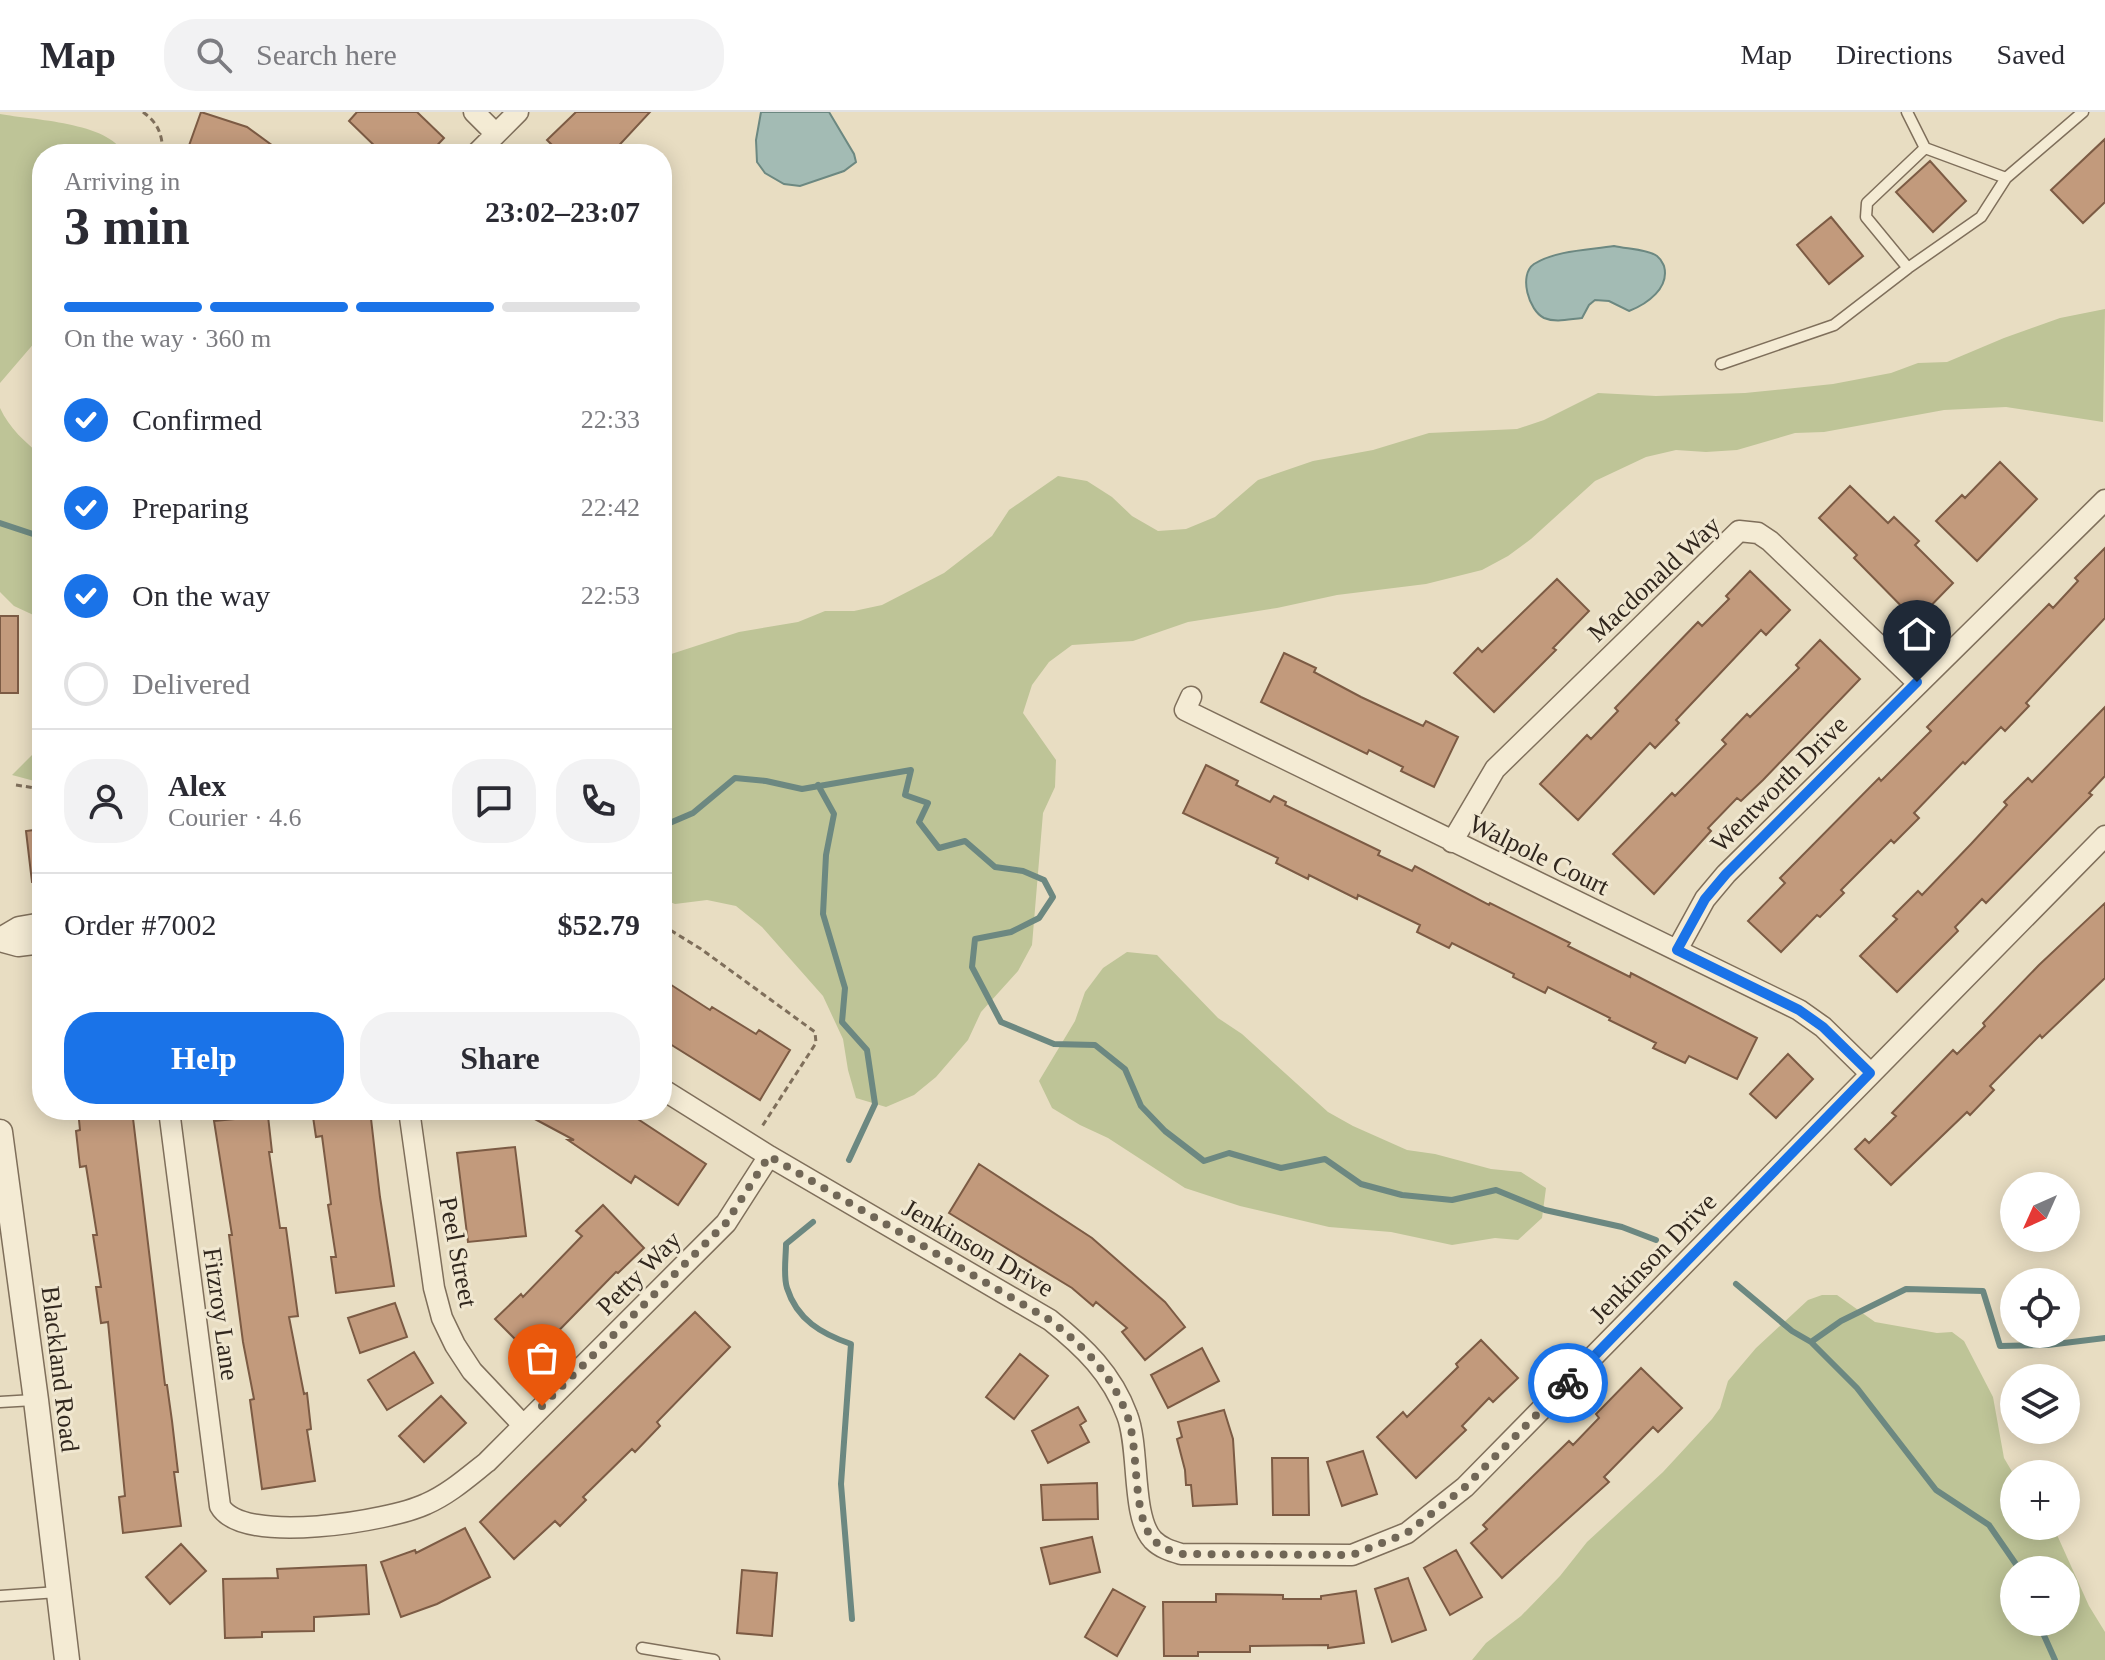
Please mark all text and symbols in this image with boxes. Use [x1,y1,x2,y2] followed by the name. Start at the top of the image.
[164,19,724,91] search box
[192,33,236,77] icon: search
[40,34,116,76] text: Map
[256,38,397,71] text: Search here
[1741,39,1792,70] text: Map
[1836,39,1953,70] text: Directions
[1997,39,2065,70] text: Saved
[64,167,180,196] text: Arriving in
[485,195,640,228] text: 23:02–23:07
[64,198,190,255] text: 3 min
[64,324,271,353] text: On the way · 360 m
[64,398,108,442] icon: check
[132,403,262,436] text: Confirmed
[581,405,640,434] text: 22:33
[64,486,108,530] icon: check
[132,491,249,524] text: Preparing
[581,493,640,522] text: 22:42
[1582,510,1726,648] street label: Macdonald Way
[64,574,108,618] icon: check
[132,579,270,612] text: On the way
[581,581,640,610] text: 22:53
[1883,600,1951,682] pin
[1895,612,1939,656] icon: home
[132,667,250,700] text: Delivered
[1705,710,1853,858] street label: Wentworth Drive
[64,759,148,843] button: person
[452,759,536,843] button: chat
[556,759,640,843] button: phone
[168,769,226,802] text: Alex
[168,803,302,832] text: Courier · 4.6
[1464,809,1614,902] street label: Walpole Court
[64,908,216,941] text: Order #7002
[558,908,640,941] text: $52.79
[64,1012,344,1104] button: Help
[360,1012,640,1104] button: Share
[2000,1172,2080,1252] north arrow
[2000,1172,2080,1636] map controls
[1584,1187,1722,1329] street label: Jenkinson Drive
[897,1193,1059,1303] street label: Jenkinson Drive
[433,1194,483,1310] street label: Peel Street
[591,1225,687,1321] street label: Petty Way
[197,1246,245,1382] street label: Fitzroy Lane
[2000,1268,2080,1348] button: locate
[35,1284,85,1454] street label: Blackland Road
[508,1324,576,1406] pin
[520,1336,564,1380] icon: bag
[1528,1343,1608,1423] courier
[1546,1361,1590,1405] icon: bike
[2000,1364,2080,1444] button: layers
[2000,1460,2080,1540] button: +
[2000,1556,2080,1636] button: −

